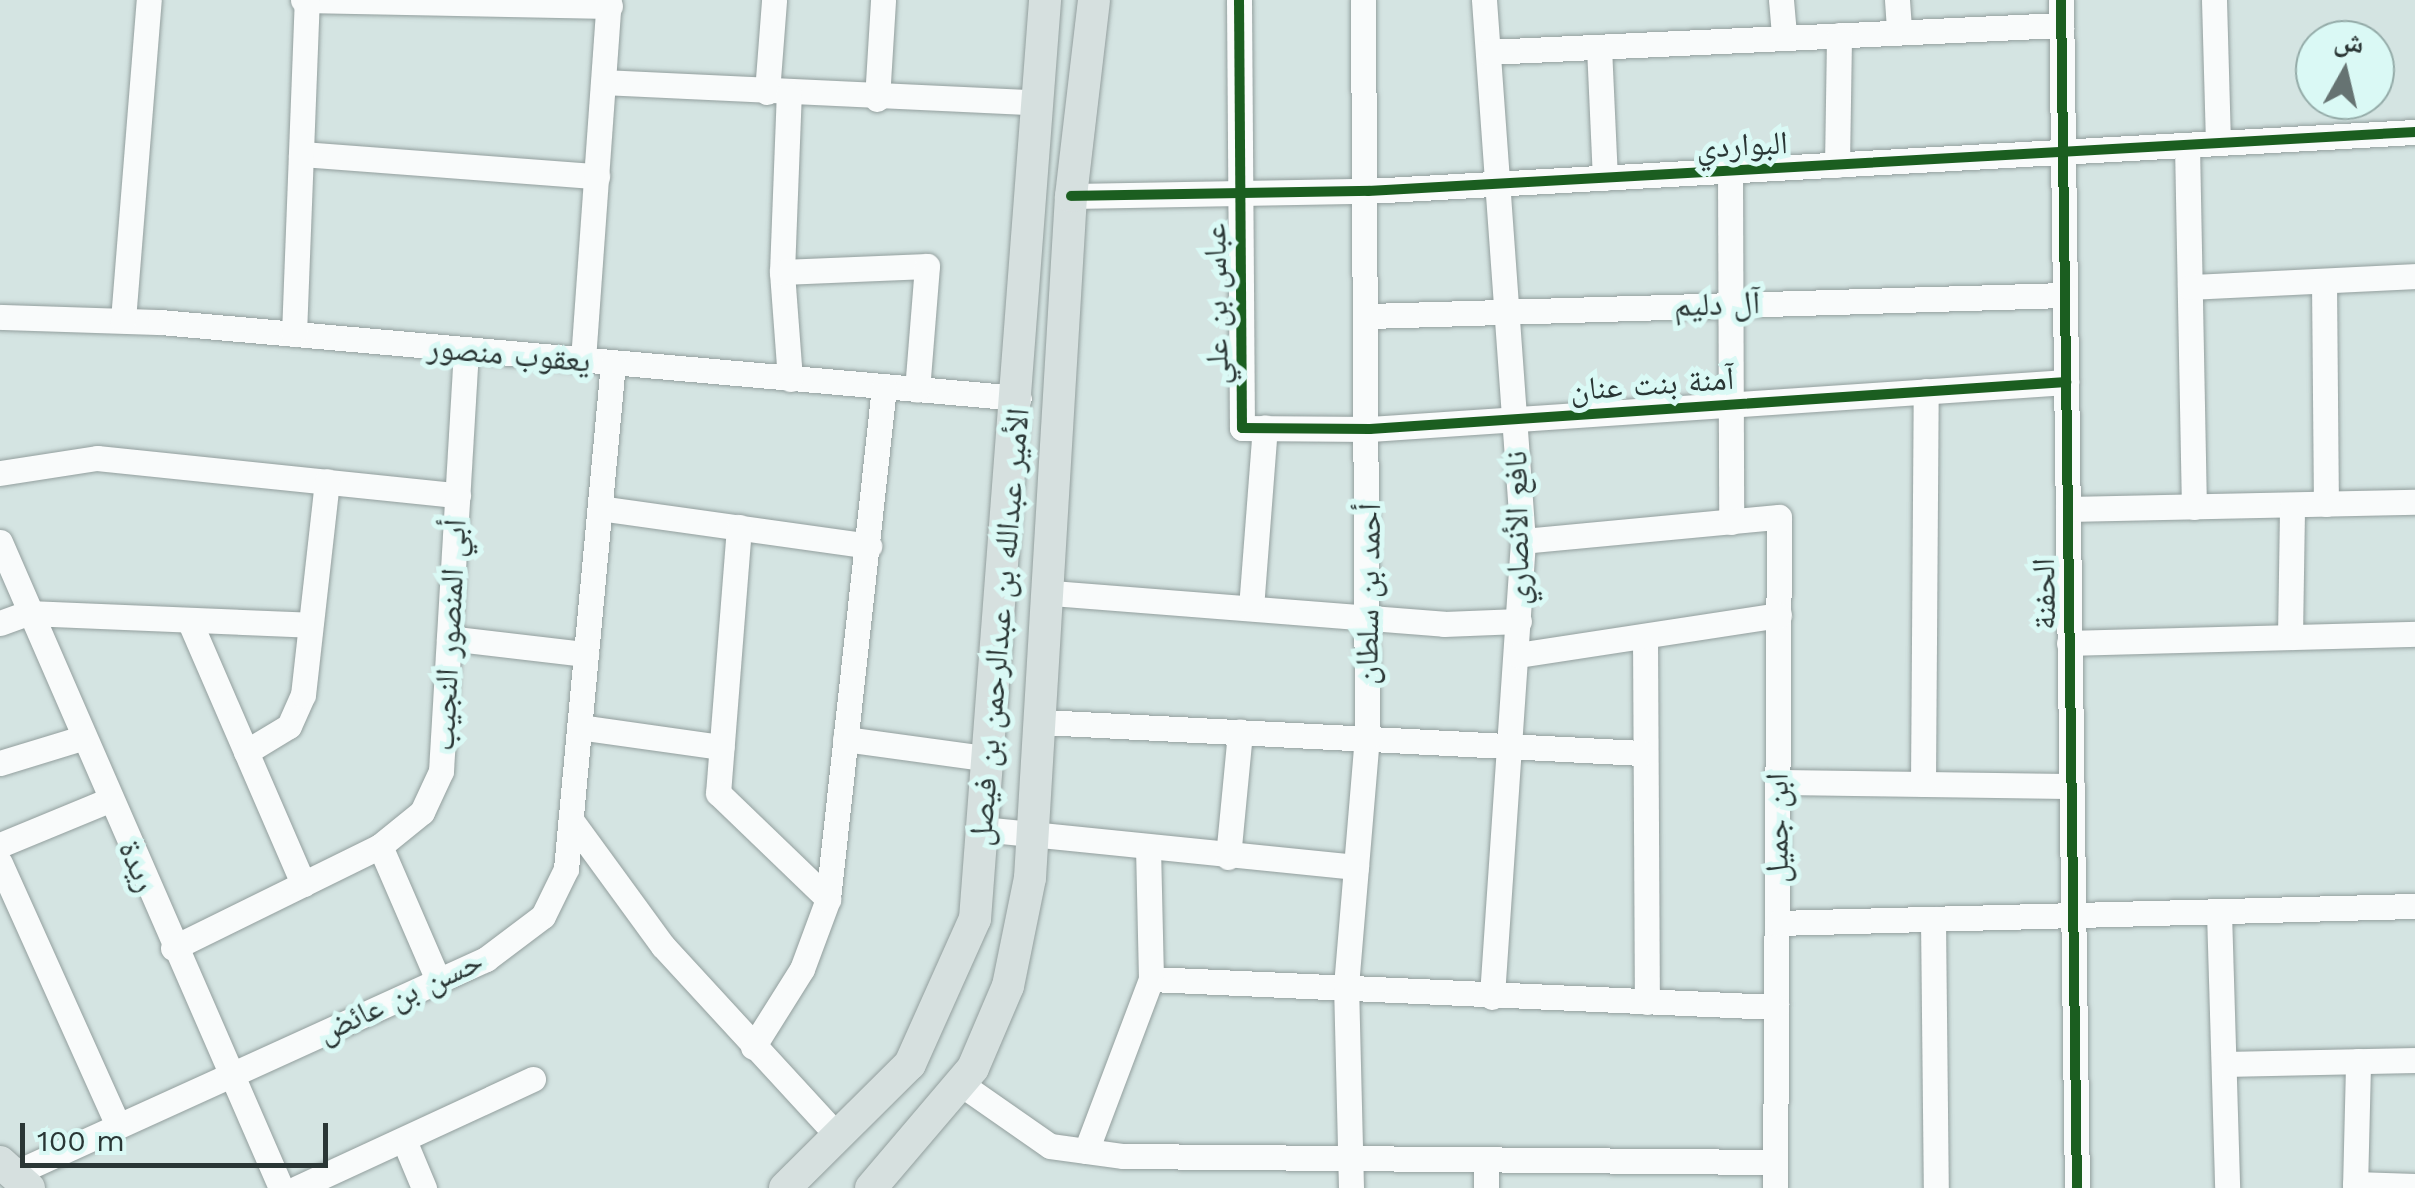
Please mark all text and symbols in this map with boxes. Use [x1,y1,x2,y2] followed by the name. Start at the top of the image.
[2295,20,2395,120] north arrow
[2332,23,2366,60] text: ش
[1695,123,1789,167] street label: البواردي
[1195,223,1237,385] street label: عباس بن علي
[1673,283,1761,325] street label: آل دليم
[426,328,592,380] street label: يعقوب منصور
[1569,359,1735,409] street label: آمنة بنت عنان
[961,407,1037,847] street label: الأمير عبدالله بن عبدالرحمن بن فيصل
[1496,450,1538,606] street label: نافع الأنصاري
[1347,503,1389,685] street label: أحمد بن سلطان
[424,518,474,752] street label: أبي المنصور النجيب
[2024,558,2064,630] street label: الحفنة
[1758,773,1796,883] street label: ابن جميل
[110,835,166,897] street label: ريدة
[311,941,489,1051] street label: حسن بن عائض
[25,1103,332,1165] scale bar
[37,1123,125,1158] text: 100 m

